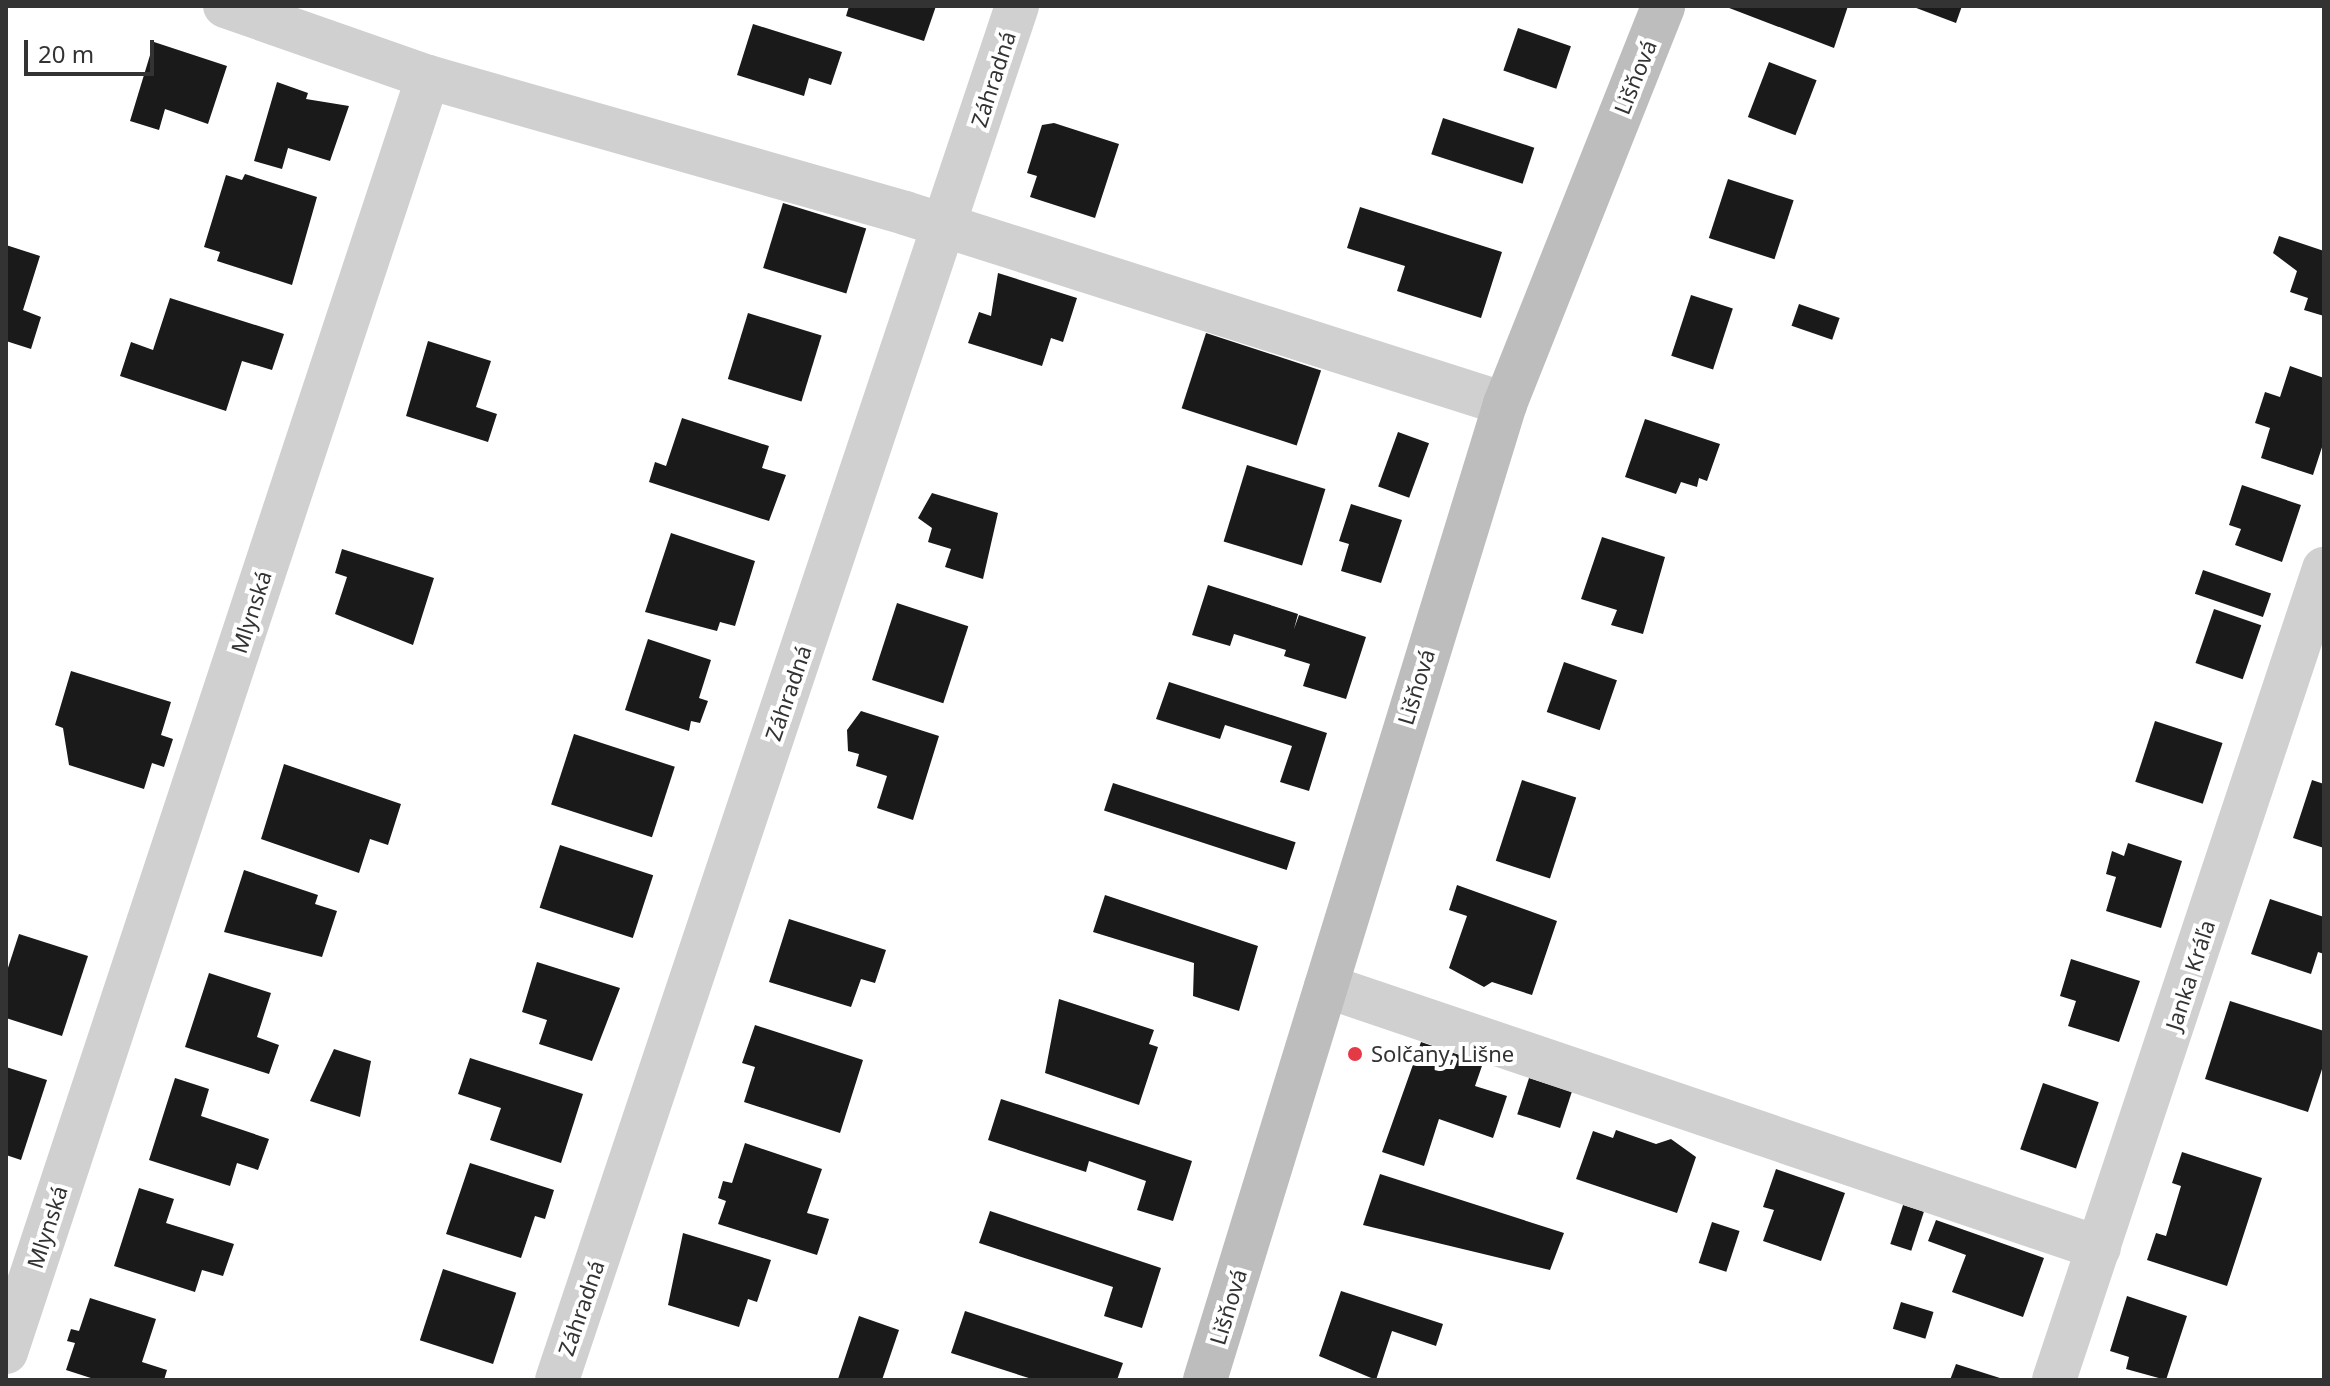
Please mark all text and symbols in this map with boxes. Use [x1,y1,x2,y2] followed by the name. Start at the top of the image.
[28,24,158,74] scale bar
[965,28,1021,130] street label: Záhradná
[1608,36,1662,118] street label: Lišňová
[38,37,94,70] text: 20 m
[225,567,277,657] street label: Mlynská
[759,642,817,744] street label: Záhradná
[1392,646,1440,728] street label: Lišňová
[2160,917,2220,1033] street label: Janka Kráľa
[1371,1041,1514,1067] place label: Solčany, Lišne
[1346,1045,1364,1063] marker: Solčany, Lišne
[21,1182,73,1272] street label: Mlynská
[552,1257,610,1359] street label: Záhradná
[1204,1266,1252,1348] street label: Lišňová

